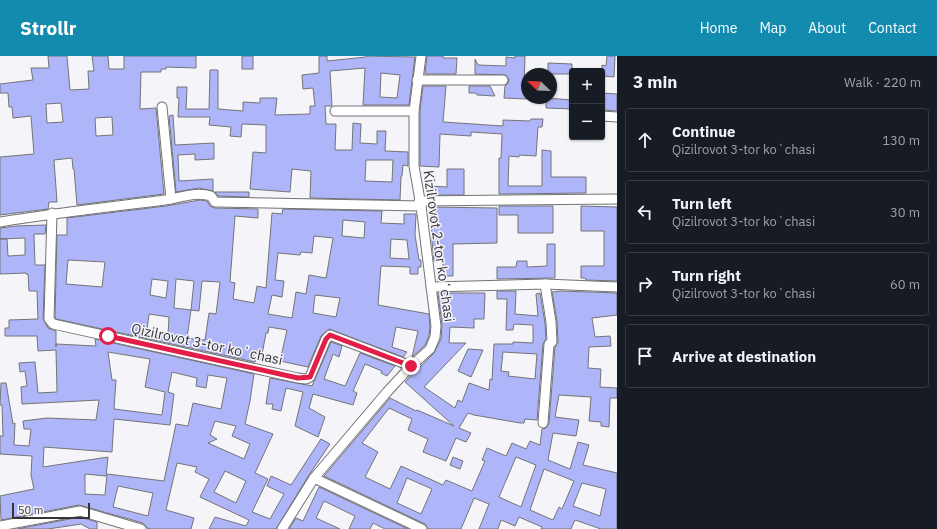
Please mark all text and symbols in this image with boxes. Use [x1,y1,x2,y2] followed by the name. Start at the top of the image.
[20,16,76,40] text: Strollr
[700,19,737,37] text: Home
[759,19,786,37] text: Map
[808,19,846,37] text: About
[868,19,917,37] text: Contact
[521,68,557,104] north arrow
[569,68,605,140] map controls
[569,68,605,104] button: +
[633,71,677,93] text: 3 min
[844,74,921,91] text: Walk · 220 m
[569,104,605,140] button: −
[672,122,736,141] text: Continue
[634,129,656,151] icon: ahead
[882,132,920,149] text: 130 m
[672,141,815,158] text: Qizilrovot 3-tor koʻchasi
[419,169,459,323] street label: Kizilrovot 2-tor koʻchasi
[672,194,732,213] text: Turn left
[634,201,656,223] icon: left
[890,204,920,221] text: 30 m
[672,213,815,230] text: Qizilrovot 3-tor koʻchasi
[672,266,741,285] text: Turn right
[634,273,656,295] icon: right
[890,276,920,293] text: 60 m
[672,285,815,302] text: Qizilrovot 3-tor koʻchasi
[130,319,284,369] street label: Qizilrovot 3-tor koʻchasi
[99,327,117,345] route start
[634,345,656,367] icon: arrive
[672,347,816,366] text: Arrive at destination
[402,357,420,375] route end
[12,501,90,520] scale bar
[18,503,43,517] text: 50 m

